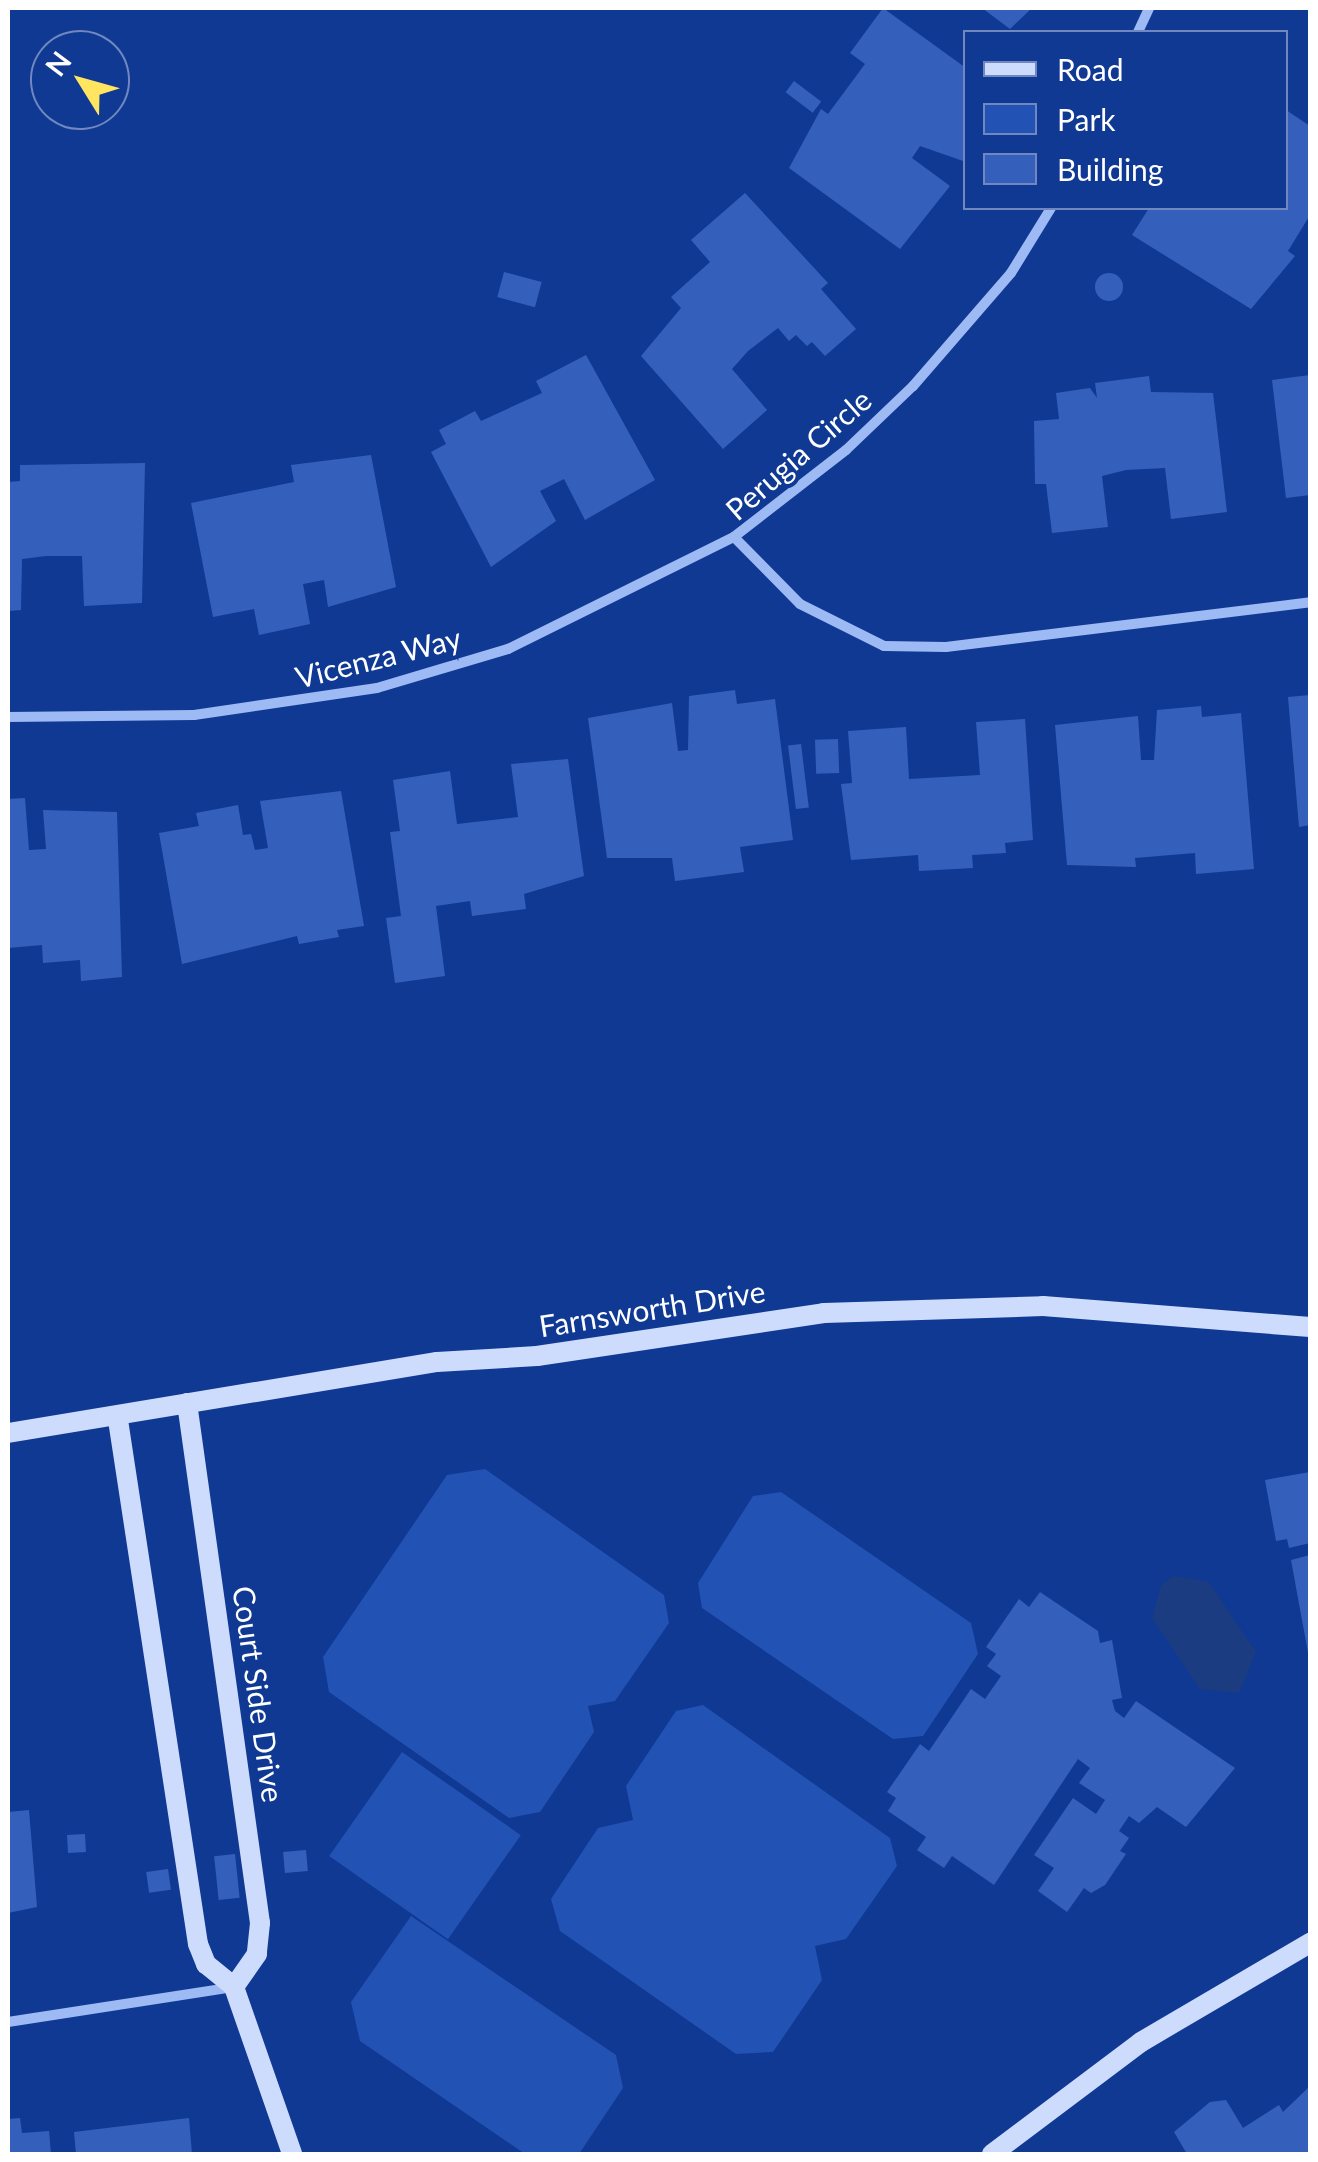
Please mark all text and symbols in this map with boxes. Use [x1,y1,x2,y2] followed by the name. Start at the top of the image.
[30,30,130,130] north arrow
[963,30,1288,210] legend
[38,44,78,82] text: N
[1057,51,1124,87] text: Road
[1057,101,1116,137] text: Park
[1057,151,1163,187] text: Building
[718,381,878,527] street label: Perugia Circle
[291,619,465,695] street label: Vicenza Way
[536,1272,768,1344] street label: Farnsworth Drive
[226,1584,292,1804] street label: Court Side Drive

